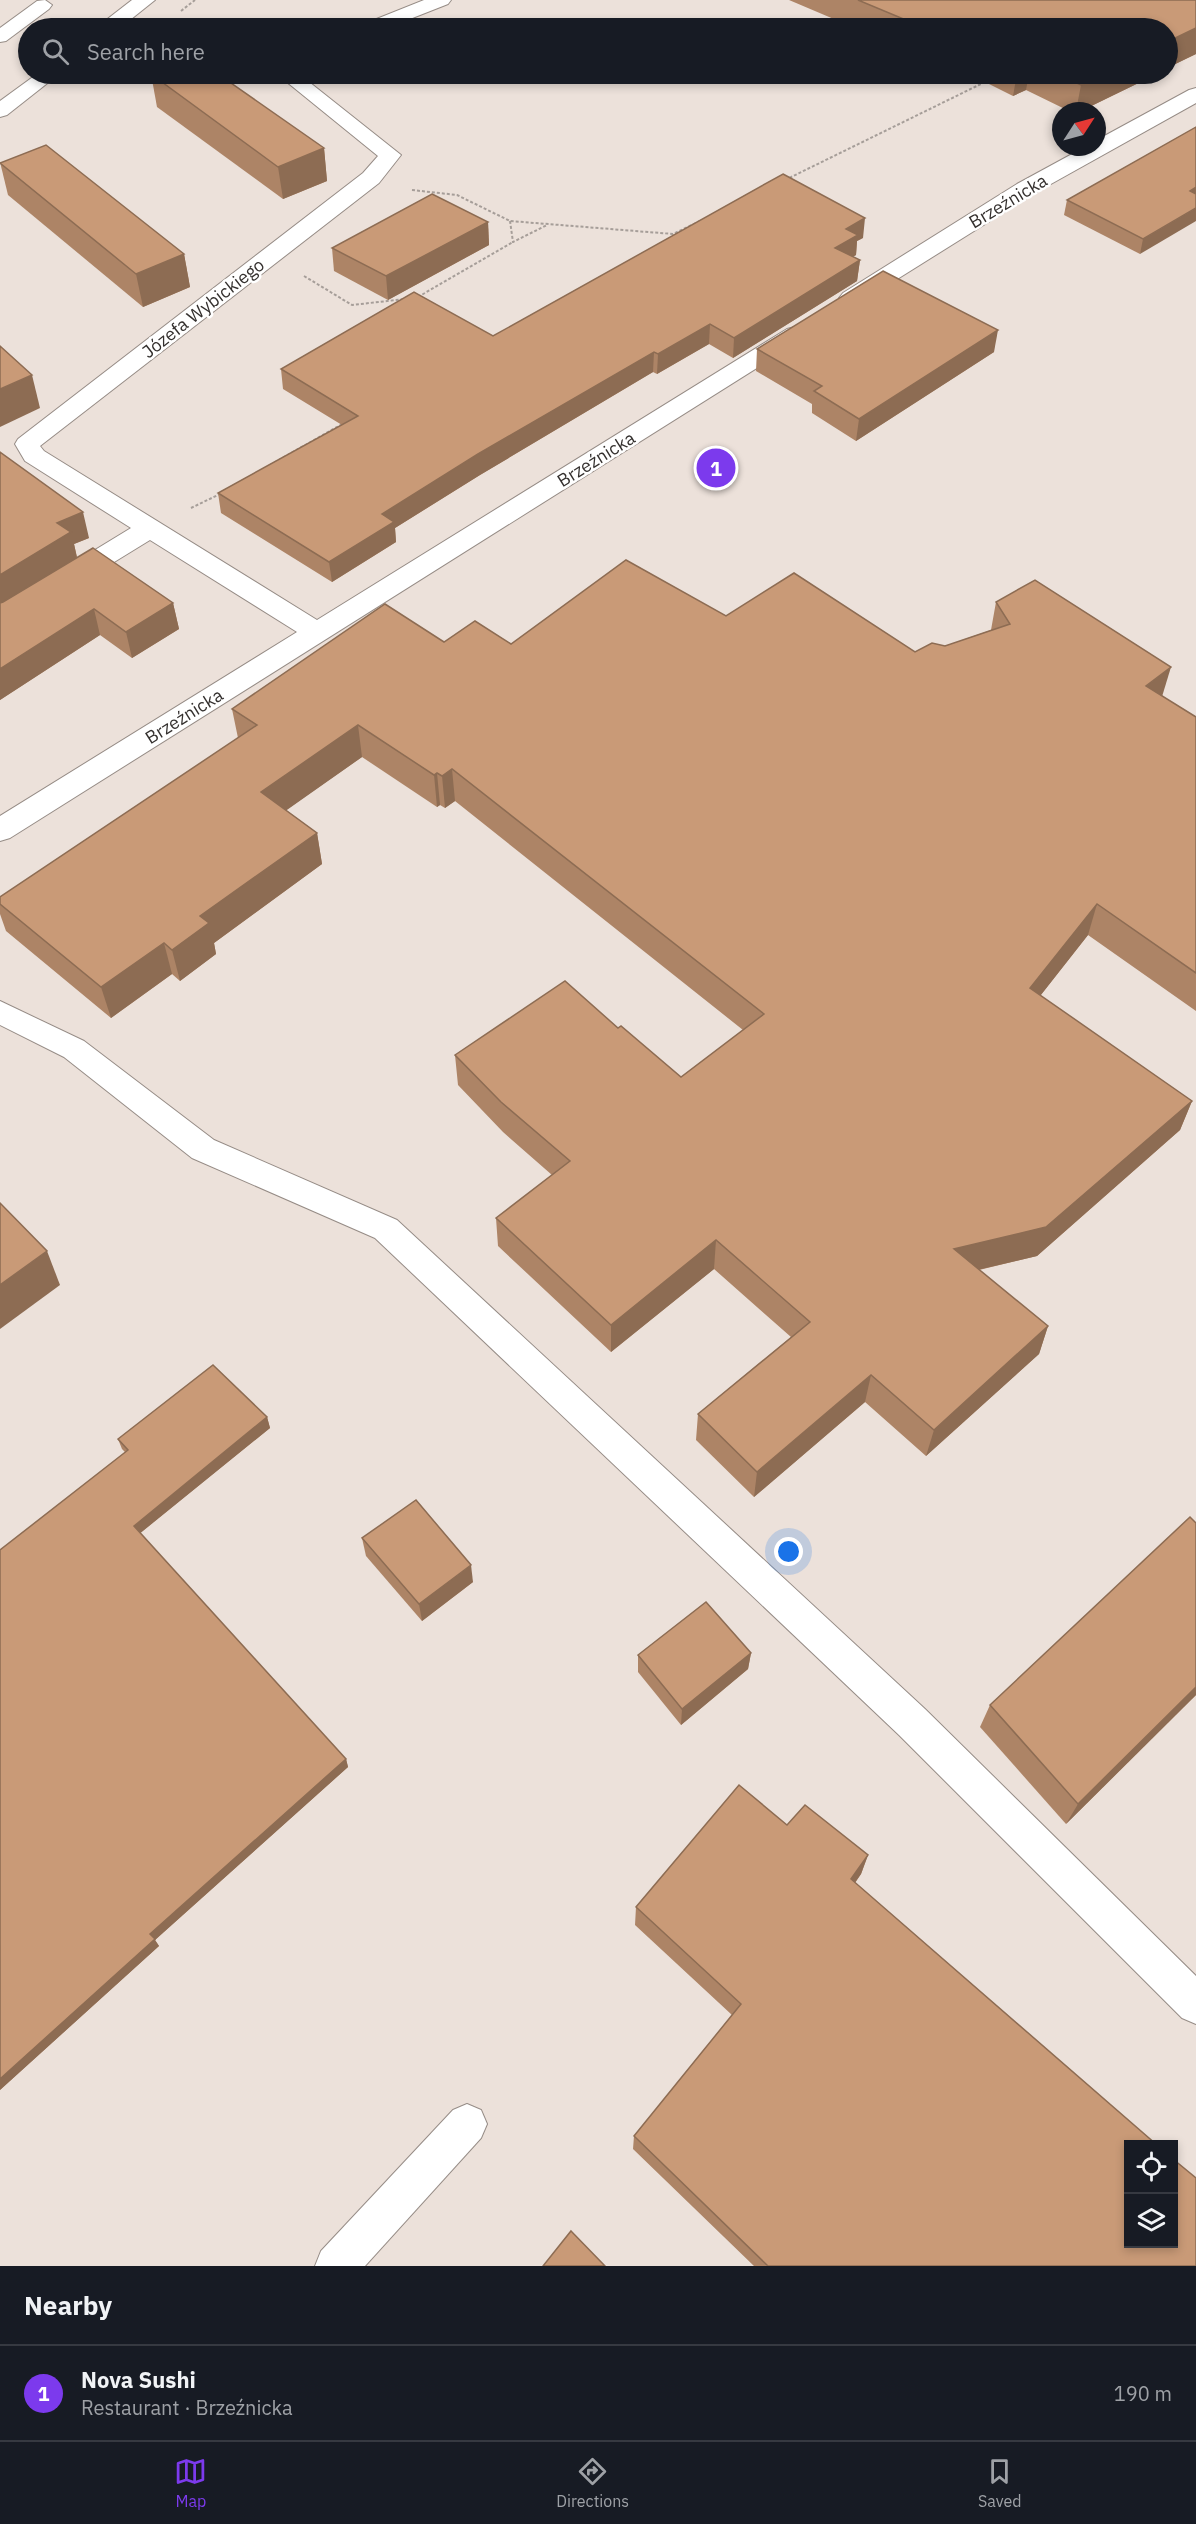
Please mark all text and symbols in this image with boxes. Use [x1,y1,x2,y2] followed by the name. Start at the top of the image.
[18,18,1178,84] search box
[39,35,72,68] icon: search
[87,37,205,66] text: Search here
[1052,102,1106,156] north arrow
[965,168,1052,233] street label: Brzeźnicka
[137,253,269,363] street label: Józefa Wybickiego
[553,426,640,492] street label: Brzeźnicka
[696,446,736,490] pin: 1
[141,683,228,749] street label: Brzeźnicka
[774,1537,803,1566] your location
[1124,2140,1178,2248] map controls
[1124,2140,1178,2194] button: locate
[1124,2194,1178,2248] button: layers
[24,2288,112,2322] text: Nearby
[81,2365,196,2394] text: Nova Sushi
[38,2380,50,2407] text: 1
[1114,2380,1172,2407] text: 190 m
[81,2394,293,2421] text: Restaurant · Brzeźnicka
[174,2455,207,2511] tab: Map
[556,2455,629,2511] tab: Directions
[978,2455,1022,2511] tab: Saved

